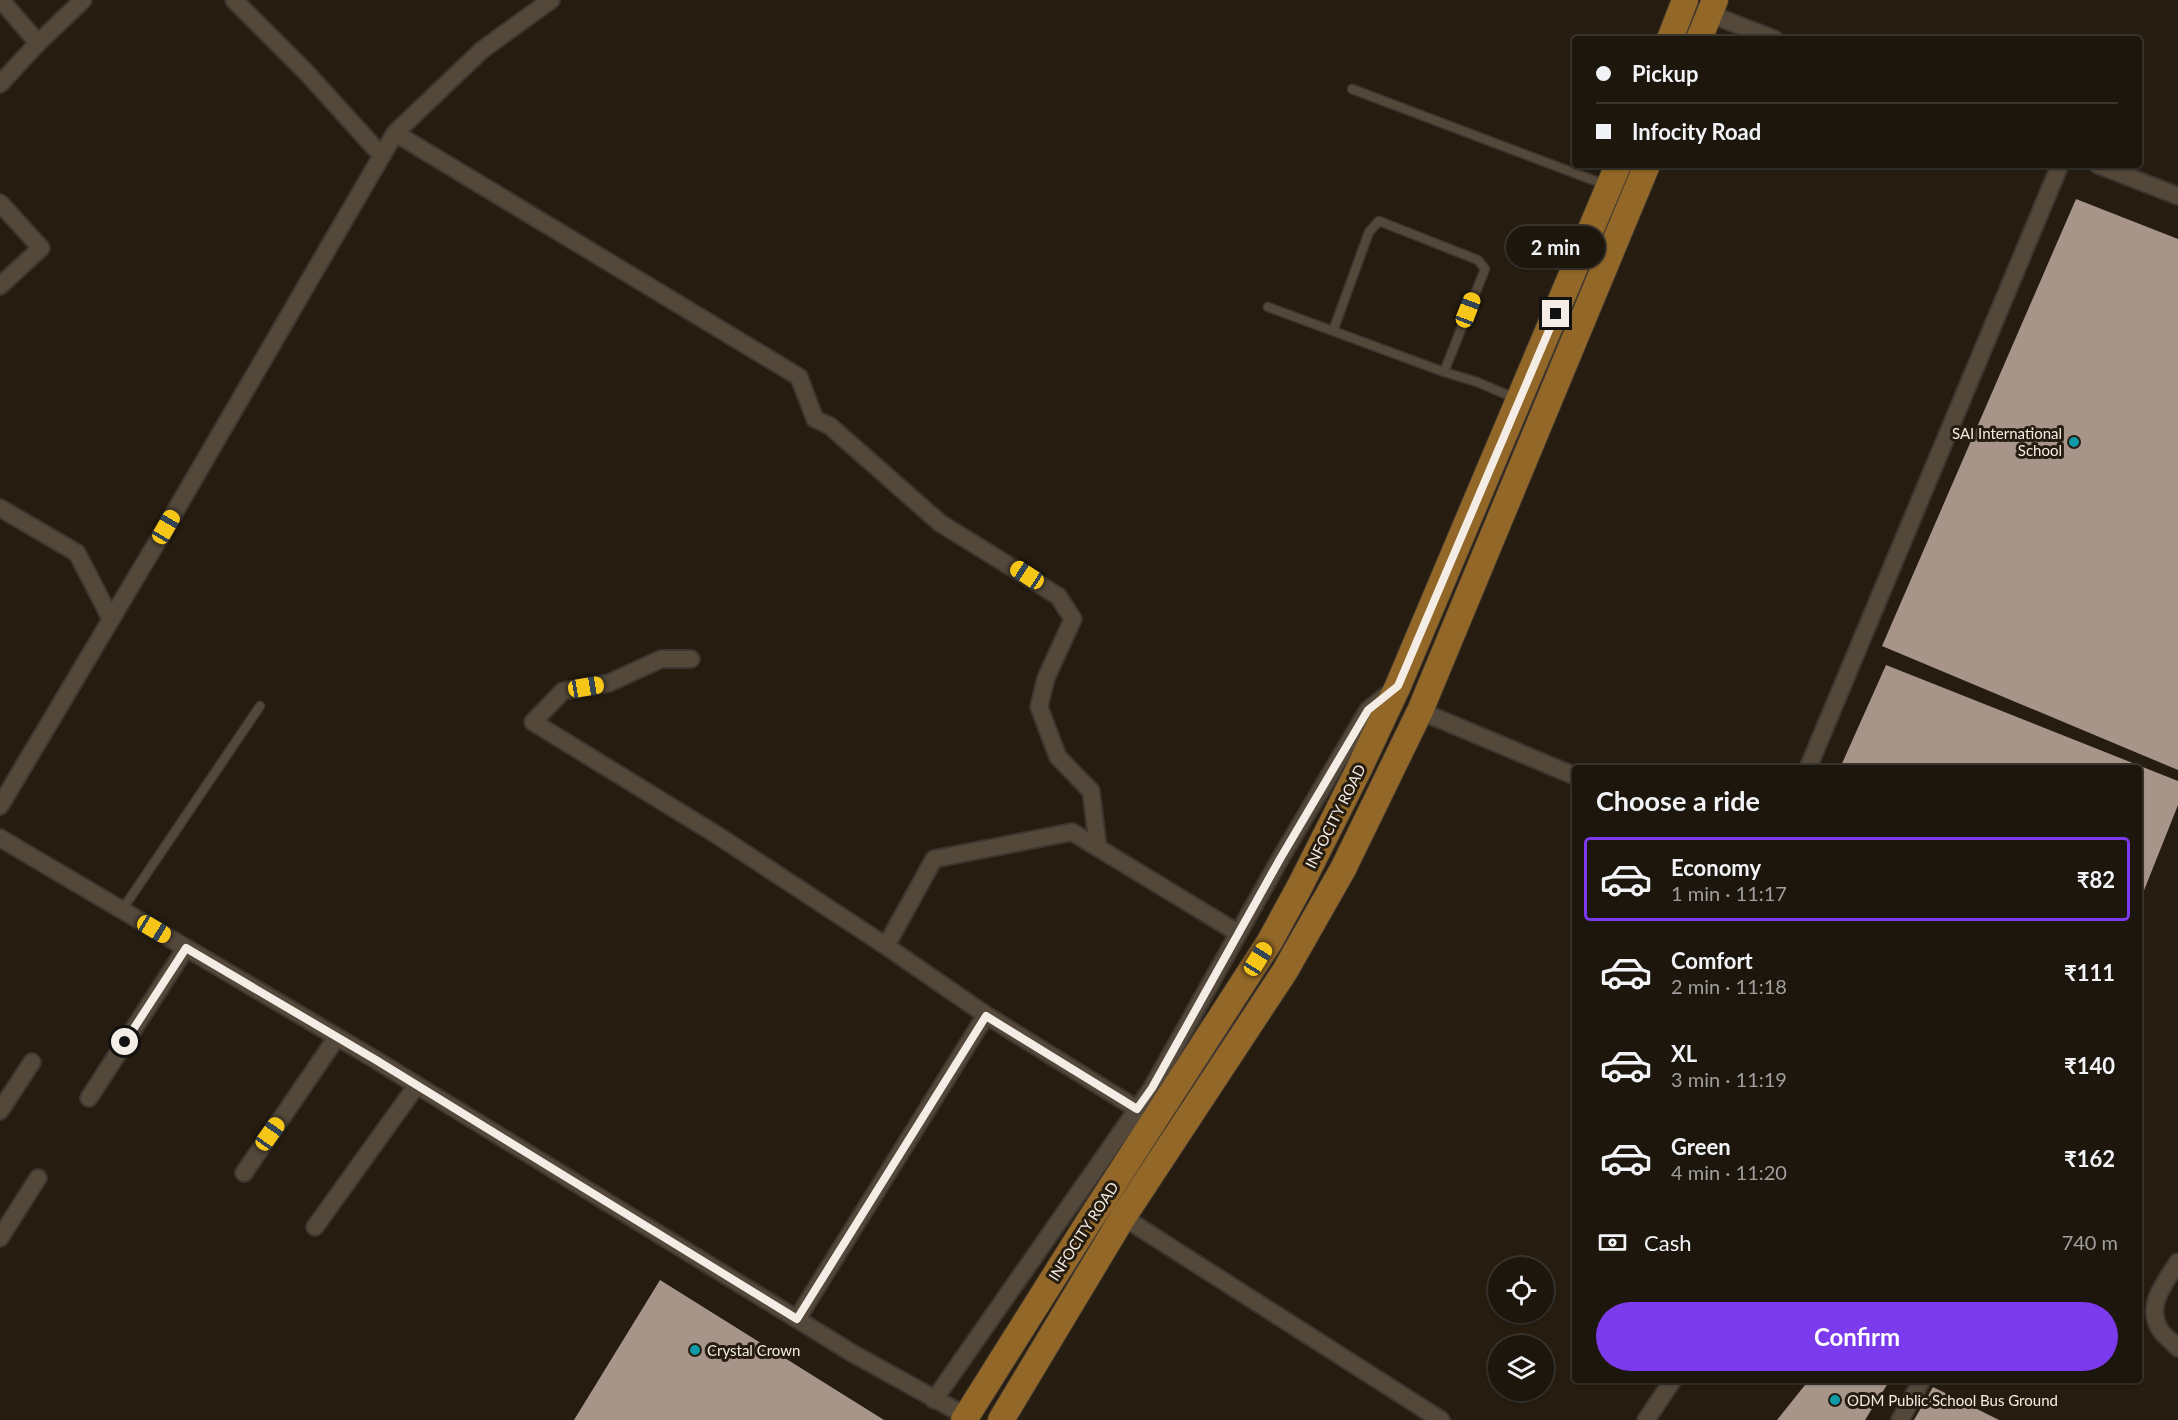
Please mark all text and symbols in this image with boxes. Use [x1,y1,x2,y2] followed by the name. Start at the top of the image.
[1632,60,1698,87] text: Pickup
[1632,118,1761,145] text: Infocity Road
[1506,227,1606,269] callout: 2 min
[1531,235,1580,259] text: 2 min
[1453,290,1483,330] car
[1542,300,1569,327] route end
[1952,424,2062,459] place label: SAI International School
[2067,435,2081,449] marker: SAI International School
[149,507,183,547] car
[1007,558,1047,592] car
[567,675,605,699] car
[1301,761,1369,871] street label: INFOCITY ROAD
[1596,784,1760,817] text: Choose a ride
[1599,852,1653,906] icon: car
[1671,854,1761,881] text: Economy
[2077,866,2115,893] text: ₹82
[1671,881,1787,905] text: 1 min · 11:17
[134,912,174,946] car
[1241,939,1275,979] car
[1599,945,1653,999] icon: car
[1671,947,1753,974] text: Comfort
[2064,959,2115,986] text: ₹111
[1671,974,1787,998] text: 2 min · 11:18
[111,1028,138,1055] route start
[1599,1038,1653,1092] icon: car
[1671,1040,1697,1067] text: XL
[2064,1052,2115,1079] text: ₹140
[1671,1067,1787,1091] text: 3 min · 11:19
[252,1114,288,1154] car
[1599,1131,1653,1185] icon: car
[1671,1133,1731,1160] text: Green
[2064,1145,2115,1172] text: ₹162
[1671,1160,1787,1184] text: 4 min · 11:20
[1044,1178,1122,1284] street label: INFOCITY ROAD
[1596,1226,1629,1259] icon: cash
[1644,1229,1691,1256] text: Cash
[2062,1230,2118,1254] text: 740 m
[1488,1257,1554,1401] map controls
[1488,1257,1554,1323] button: locate
[1596,1302,2118,1371] button: Confirm
[1488,1335,1554,1401] button: layers
[707,1341,800,1359] place label: Crystal Crown
[688,1343,702,1357] marker: Crystal Crown
[1847,1391,2058,1409] place label: ODM Public School Bus Ground
[1828,1393,1842,1407] marker: ODM Public School Bus Ground

